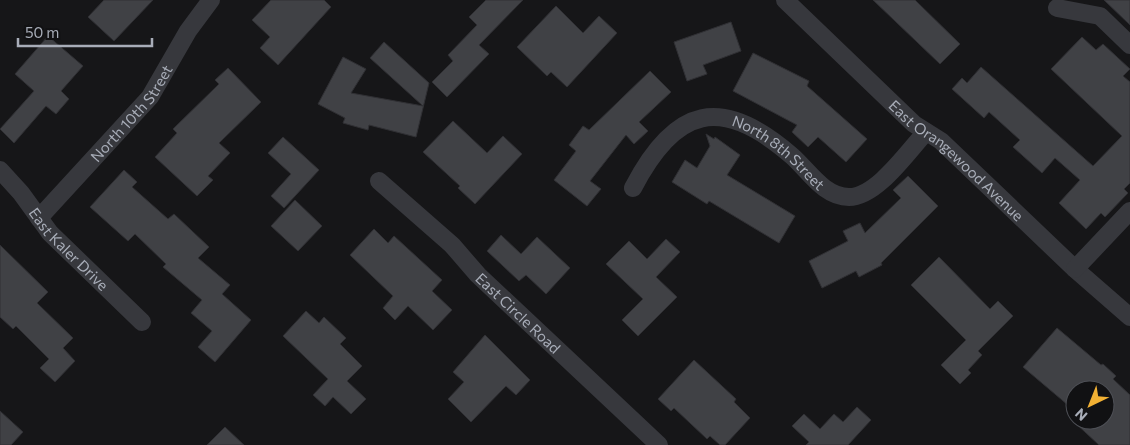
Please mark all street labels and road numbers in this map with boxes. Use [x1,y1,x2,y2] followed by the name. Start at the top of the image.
[86,61,176,165] street label: North 10th Street
[885,96,1028,224] street label: East Orangewood Avenue
[730,111,829,194] street label: North 8th Street
[26,204,112,294] street label: East Kaler Drive
[472,269,564,357] street label: East Circle Road

